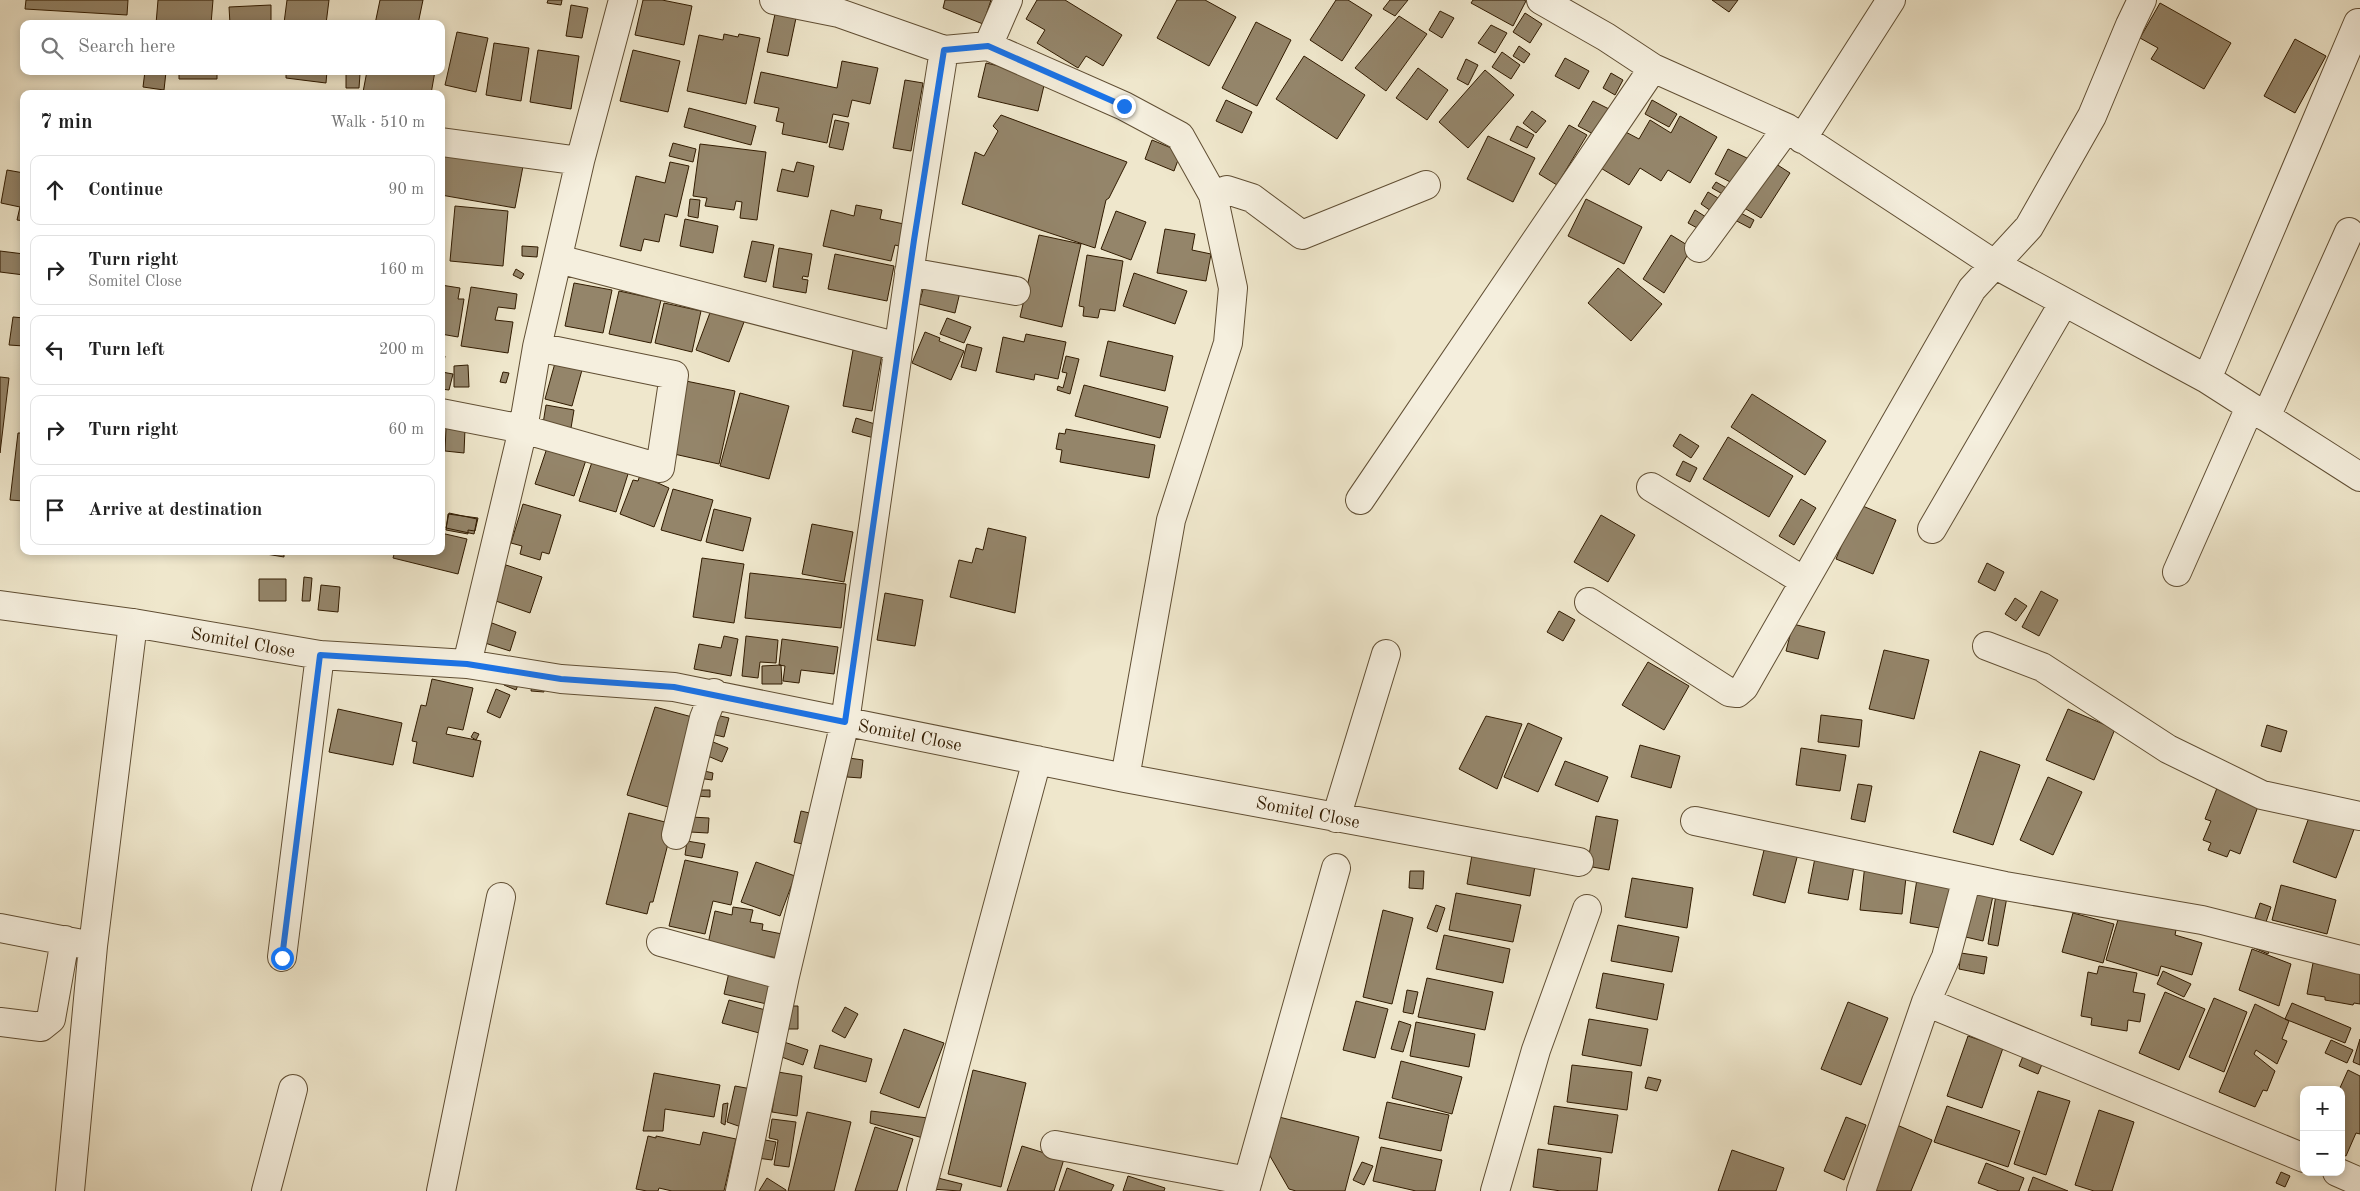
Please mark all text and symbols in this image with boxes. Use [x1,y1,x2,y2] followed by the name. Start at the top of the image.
[20,20,445,75] search box
[38,34,66,62] icon: search
[78,38,175,57] text: Search here
[1113,95,1136,118] route end
[40,112,93,133] text: 7 min
[330,115,425,131] text: Walk · 510 m
[41,176,69,204] icon: ahead
[88,181,163,200] text: Continue
[388,182,424,198] text: 90 m
[88,251,178,270] text: Turn right
[41,256,69,284] icon: right
[379,262,424,278] text: 160 m
[88,274,182,290] text: Somitel Close
[41,336,69,364] icon: left
[88,341,165,360] text: Turn left
[379,342,424,358] text: 200 m
[41,416,69,444] icon: right
[88,421,178,440] text: Turn right
[388,422,424,438] text: 60 m
[41,496,69,524] icon: arrive
[88,501,262,520] text: Arrive at destination
[189,625,296,661] street label: Somitel Close
[856,717,963,755] street label: Somitel Close
[1254,794,1361,832] street label: Somitel Close
[271,947,294,970] route start
[2300,1086,2345,1176] map controls
[2300,1086,2345,1131] button: +
[2300,1131,2345,1176] button: −

